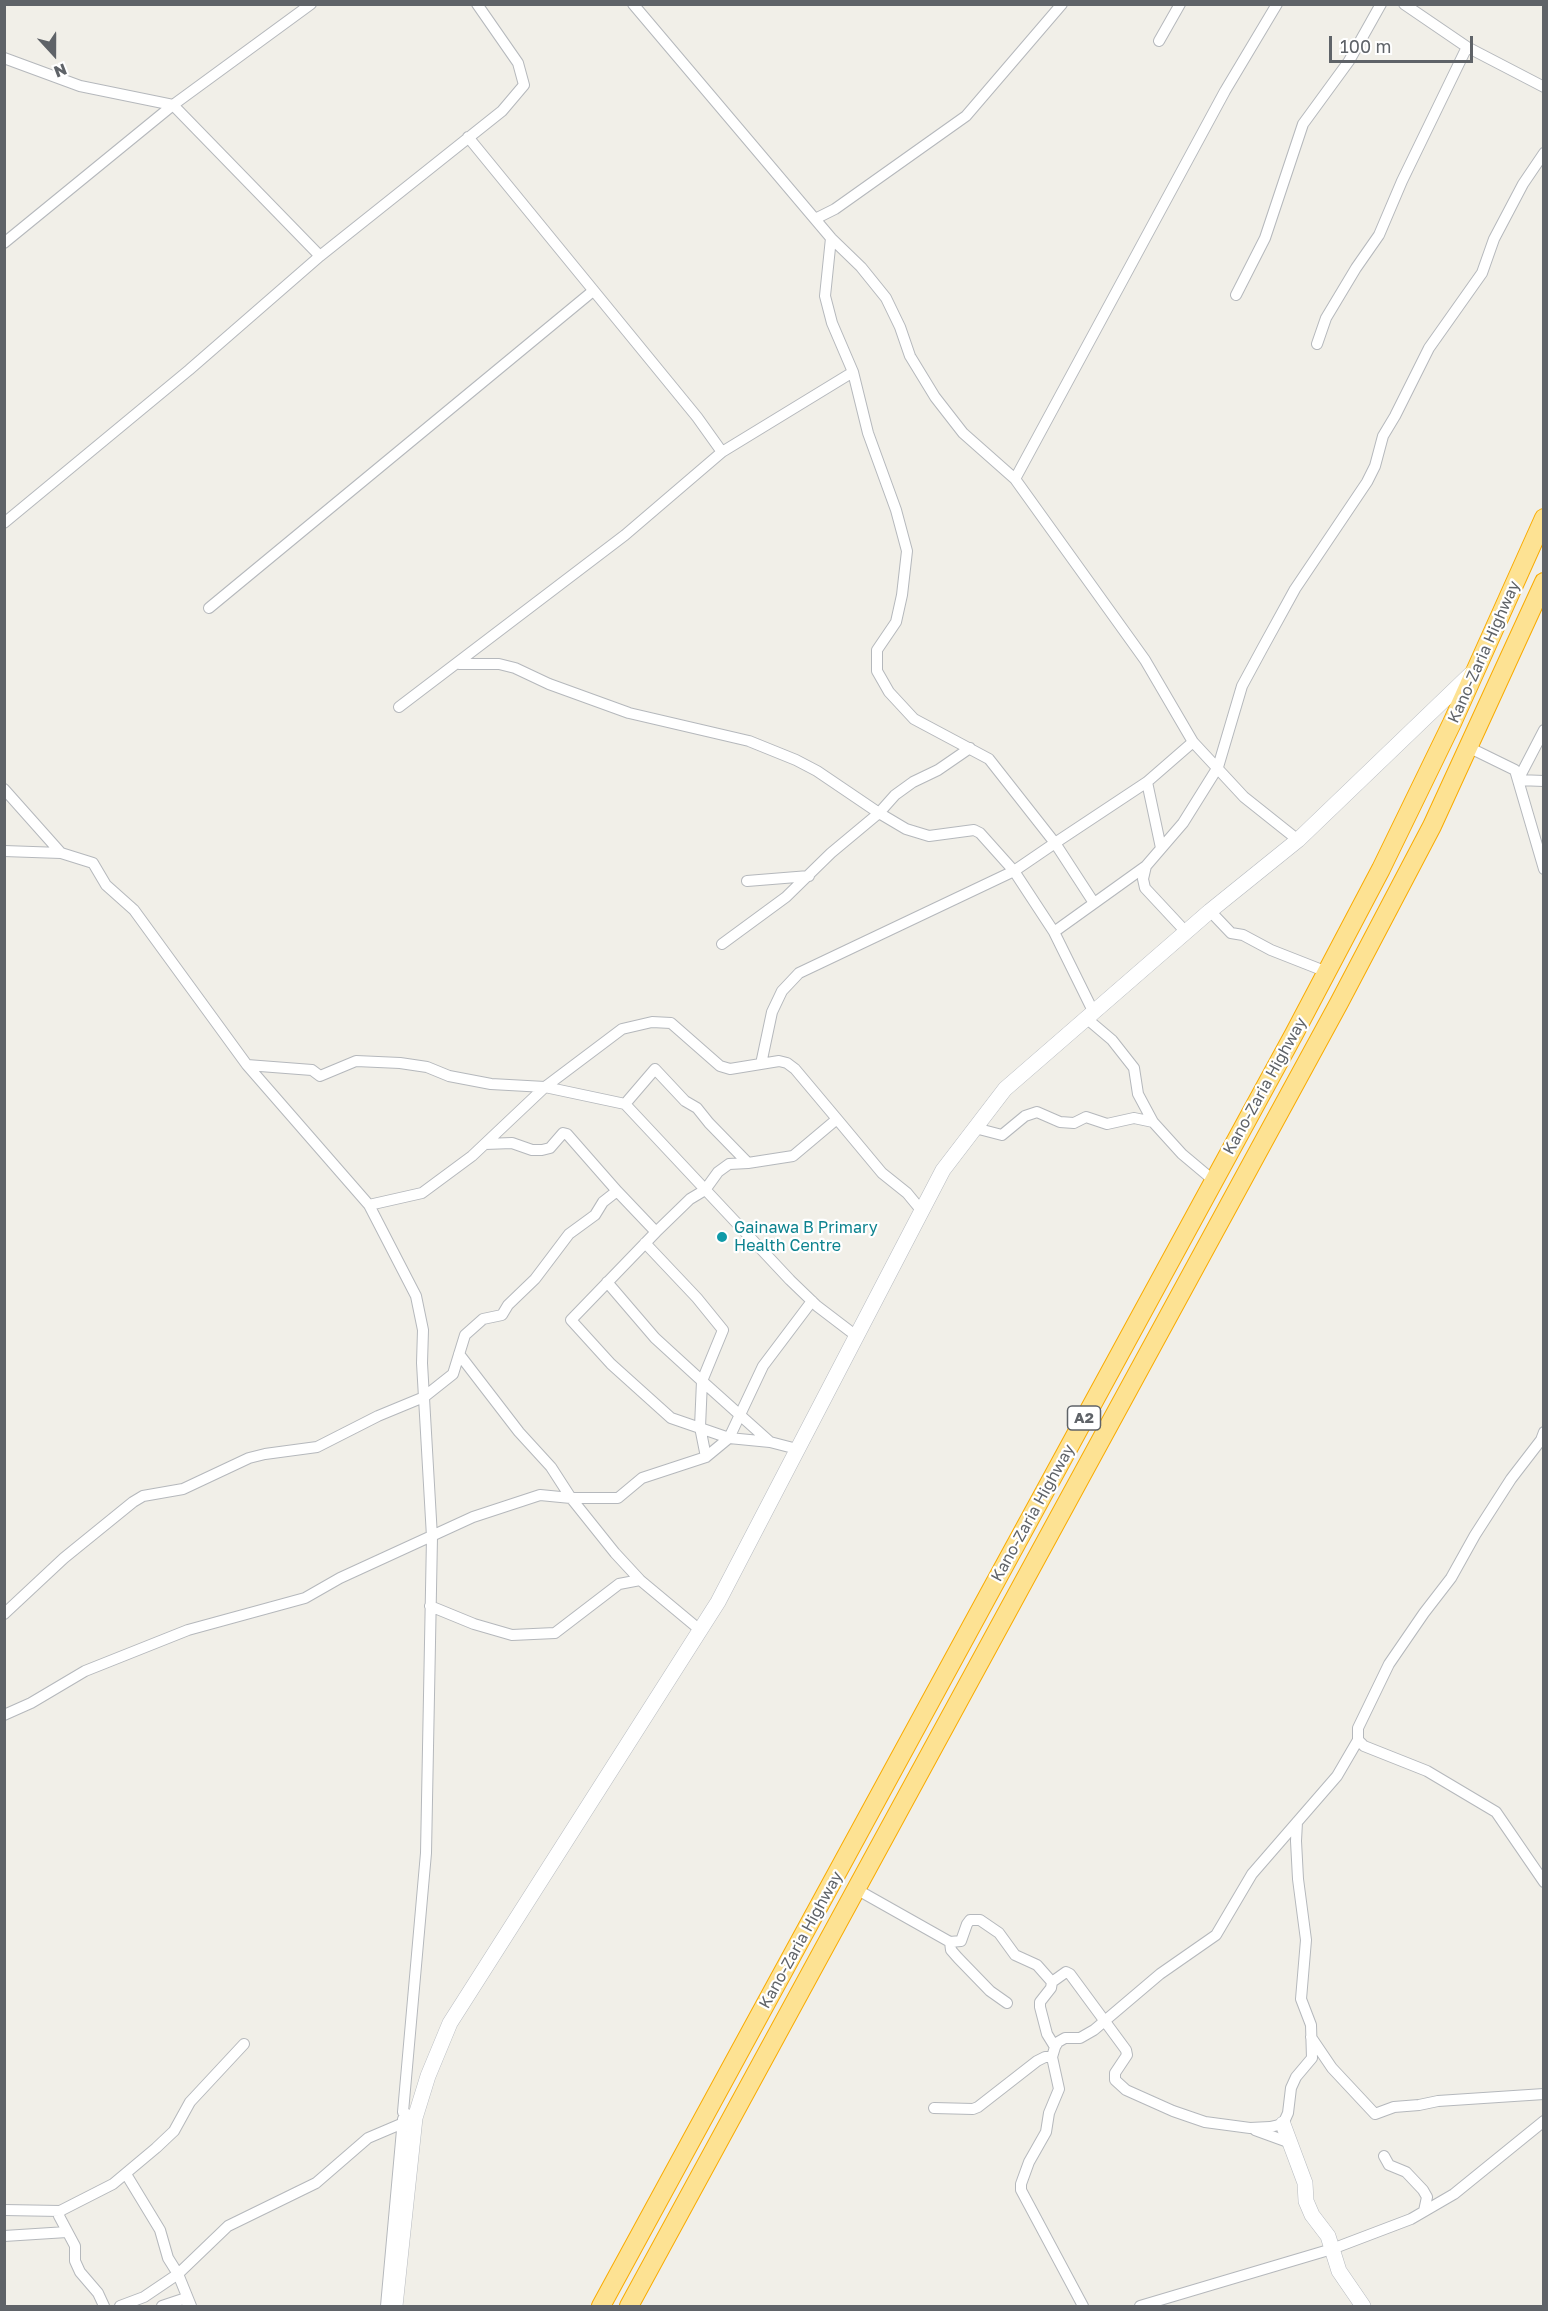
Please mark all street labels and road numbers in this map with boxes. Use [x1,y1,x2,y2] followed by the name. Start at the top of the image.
[1444,578,1524,726] street label: Kano-Zaria Highway
[1219,1014,1311,1158] street label: Kano-Zaria Highway
[1068,1406,1100,1430] road number: A2
[987,1441,1079,1585] street label: Kano-Zaria Highway
[755,1868,847,2012] street label: Kano-Zaria Highway

